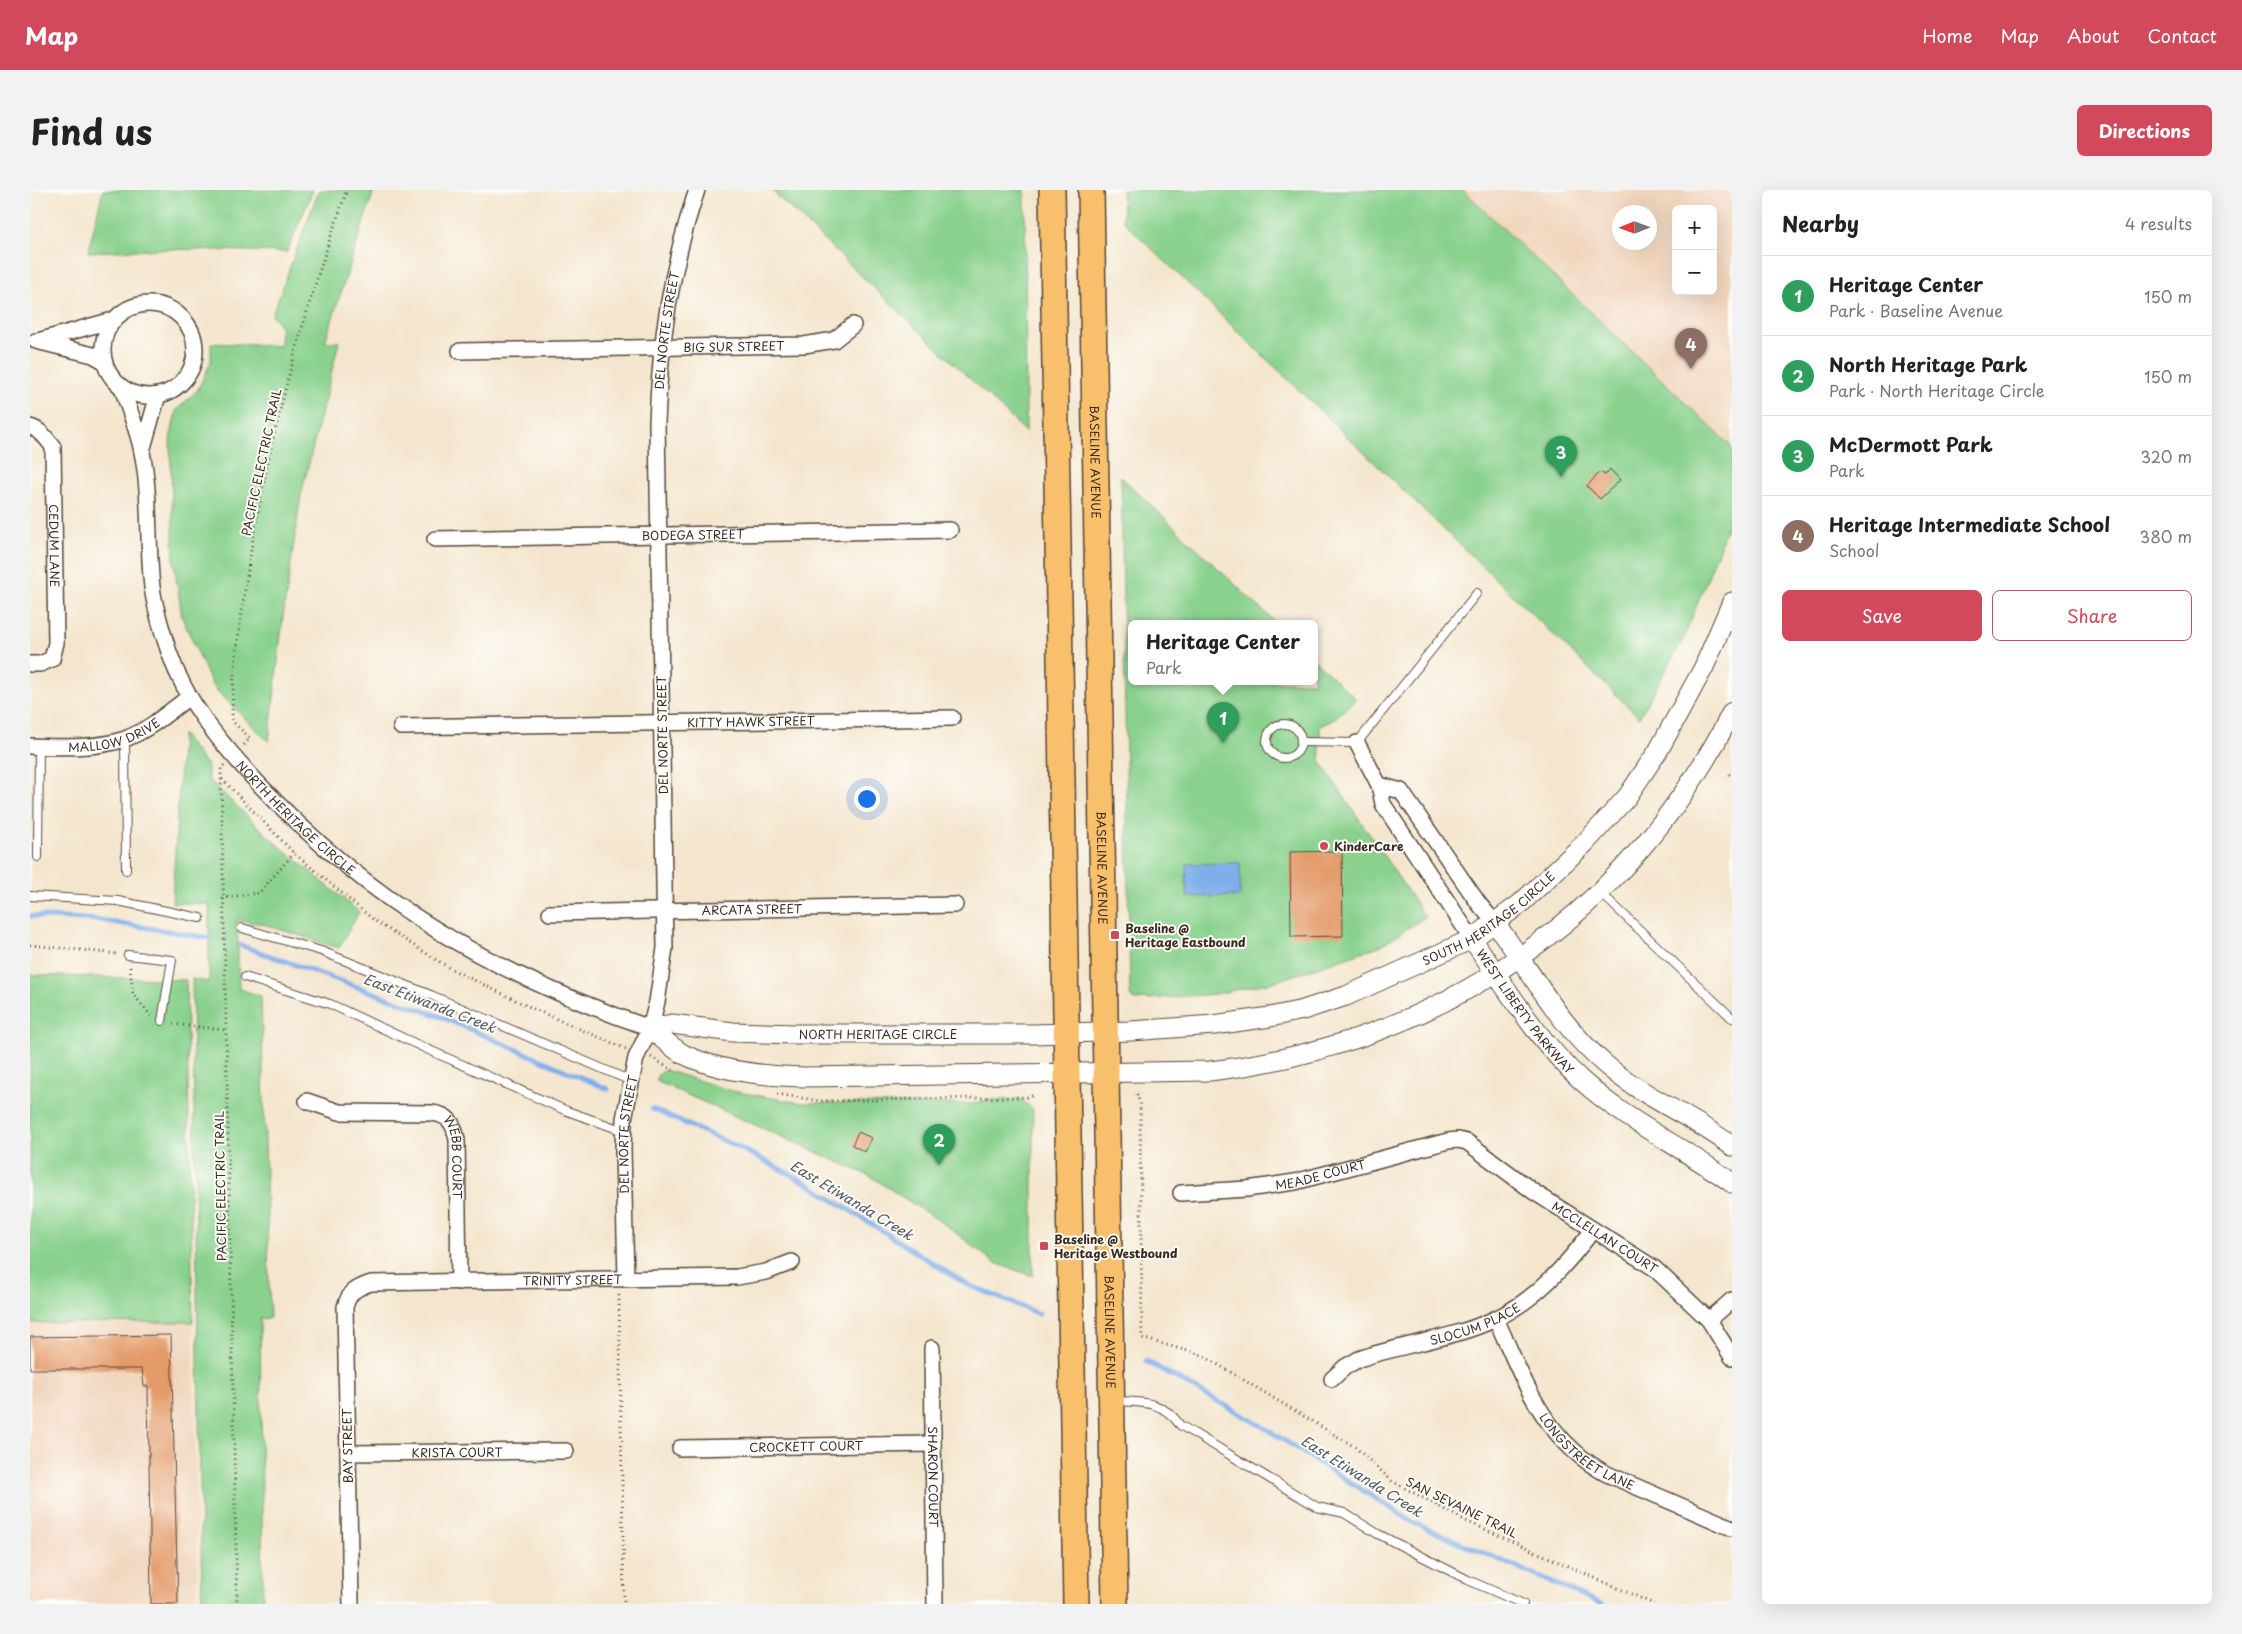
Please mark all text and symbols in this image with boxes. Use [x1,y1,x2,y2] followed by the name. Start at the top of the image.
[25,17,78,53] text: Map
[1922,22,1972,49] text: Home
[2000,22,2039,49] text: Map
[2067,22,2119,49] text: About
[2147,22,2217,49] text: Contact
[30,104,152,157] text: Find us
[2077,105,2212,156] button: Directions
[1612,205,1657,250] north arrow
[1672,205,1717,295] map controls
[1672,205,1717,250] button: +
[1782,207,1859,239] text: Nearby
[2125,211,2192,235] text: 4 results
[1672,250,1717,295] button: −
[650,269,684,390] street label: DEL NORTE STREET
[1829,270,1983,298] text: Heritage Center
[1794,284,1802,308] text: 1
[2144,284,2192,308] text: 150 m
[1829,298,2003,322] text: Park · Baseline Avenue
[1675,328,1707,369] pin: 4
[683,336,785,356] street label: BIG SUR STREET
[1829,350,2027,378] text: North Heritage Park
[1792,364,1804,388] text: 2
[2144,364,2192,388] text: 150 m
[1829,378,2045,402] text: Park · North Heritage Circle
[237,387,285,537] street label: PACIFIC ELECTRIC TRAIL
[1086,405,1106,519] street label: BASELINE AVENUE
[1829,430,1993,458] text: McDermott Park
[1545,436,1577,477] pin: 3
[1793,444,1803,468] text: 3
[2141,444,2192,468] text: 320 m
[1829,458,1865,482] text: Park
[45,504,64,588] street label: CEDUM LANE
[1829,510,2110,538] text: Heritage Intermediate School
[1793,524,1803,548] text: 4
[2140,524,2192,548] text: 380 m
[641,525,745,544] street label: BODEGA STREET
[1829,538,1879,562] text: School
[1782,590,1982,641] button: Save
[1992,590,2192,641] button: Share
[1128,620,1318,685] popup
[1146,627,1300,655] text: Heritage Center
[1146,655,1182,679] text: Park
[652,675,672,795] street label: DEL NORTE STREET
[1207,702,1239,743] pin: 1
[687,711,816,731] street label: KITTY HAWK STREET
[68,713,163,756] street label: MALLOW DRIVE
[233,757,359,879] street label: NORTH HERITAGE CIRCLE
[854,786,880,812] your location
[1093,811,1112,925] street label: BASELINE AVENUE
[1334,837,1404,855] place label: KinderCare
[1318,840,1330,852] marker: KinderCare
[1419,867,1559,969] street label: SOUTH HERITAGE CIRCLE
[702,899,803,919] street label: ARCATA STREET
[1125,919,1246,951] place label: Baseline @ Heritage Eastbound
[1109,929,1121,941] marker: Baseline @ Heritage Eastbound
[1472,945,1579,1078] street label: WEST LIBERTY PARKWAY
[361,968,501,1038] water label: East Etiwanda Creek
[799,1025,957,1043] street label: NORTH HERITAGE CIRCLE
[614,1073,642,1194] street label: DEL NORTE STREET
[210,1111,230,1261] street label: PACIFIC ELECTRIC TRAIL
[440,1112,467,1200] street label: WEBB COURT
[923,1124,955,1165] pin: 2
[1274,1154,1368,1194] street label: MEADE COURT
[786,1155,919,1246] water label: East Etiwanda Creek
[1549,1197,1662,1278] street label: MCCLELLAN COURT
[1054,1230,1178,1262] place label: Baseline @ Heritage Westbound
[1038,1240,1050,1252] marker: Baseline @ Heritage Westbound
[523,1270,623,1290] street label: TRINITY STREET
[1100,1275,1120,1389] street label: BASELINE AVENUE
[1428,1298,1524,1349] street label: SLOCUM PLACE
[337,1408,357,1484] street label: BAY STREET
[1535,1409,1637,1494] street label: LONGSTREET LANE
[924,1426,943,1528] street label: SHARON COURT
[1297,1430,1428,1523] water label: East Etiwanda Creek
[749,1436,864,1456] street label: CROCKETT COURT
[411,1443,503,1461] street label: KRISTA COURT
[1403,1472,1521,1542] street label: SAN SEVAINE TRAIL

